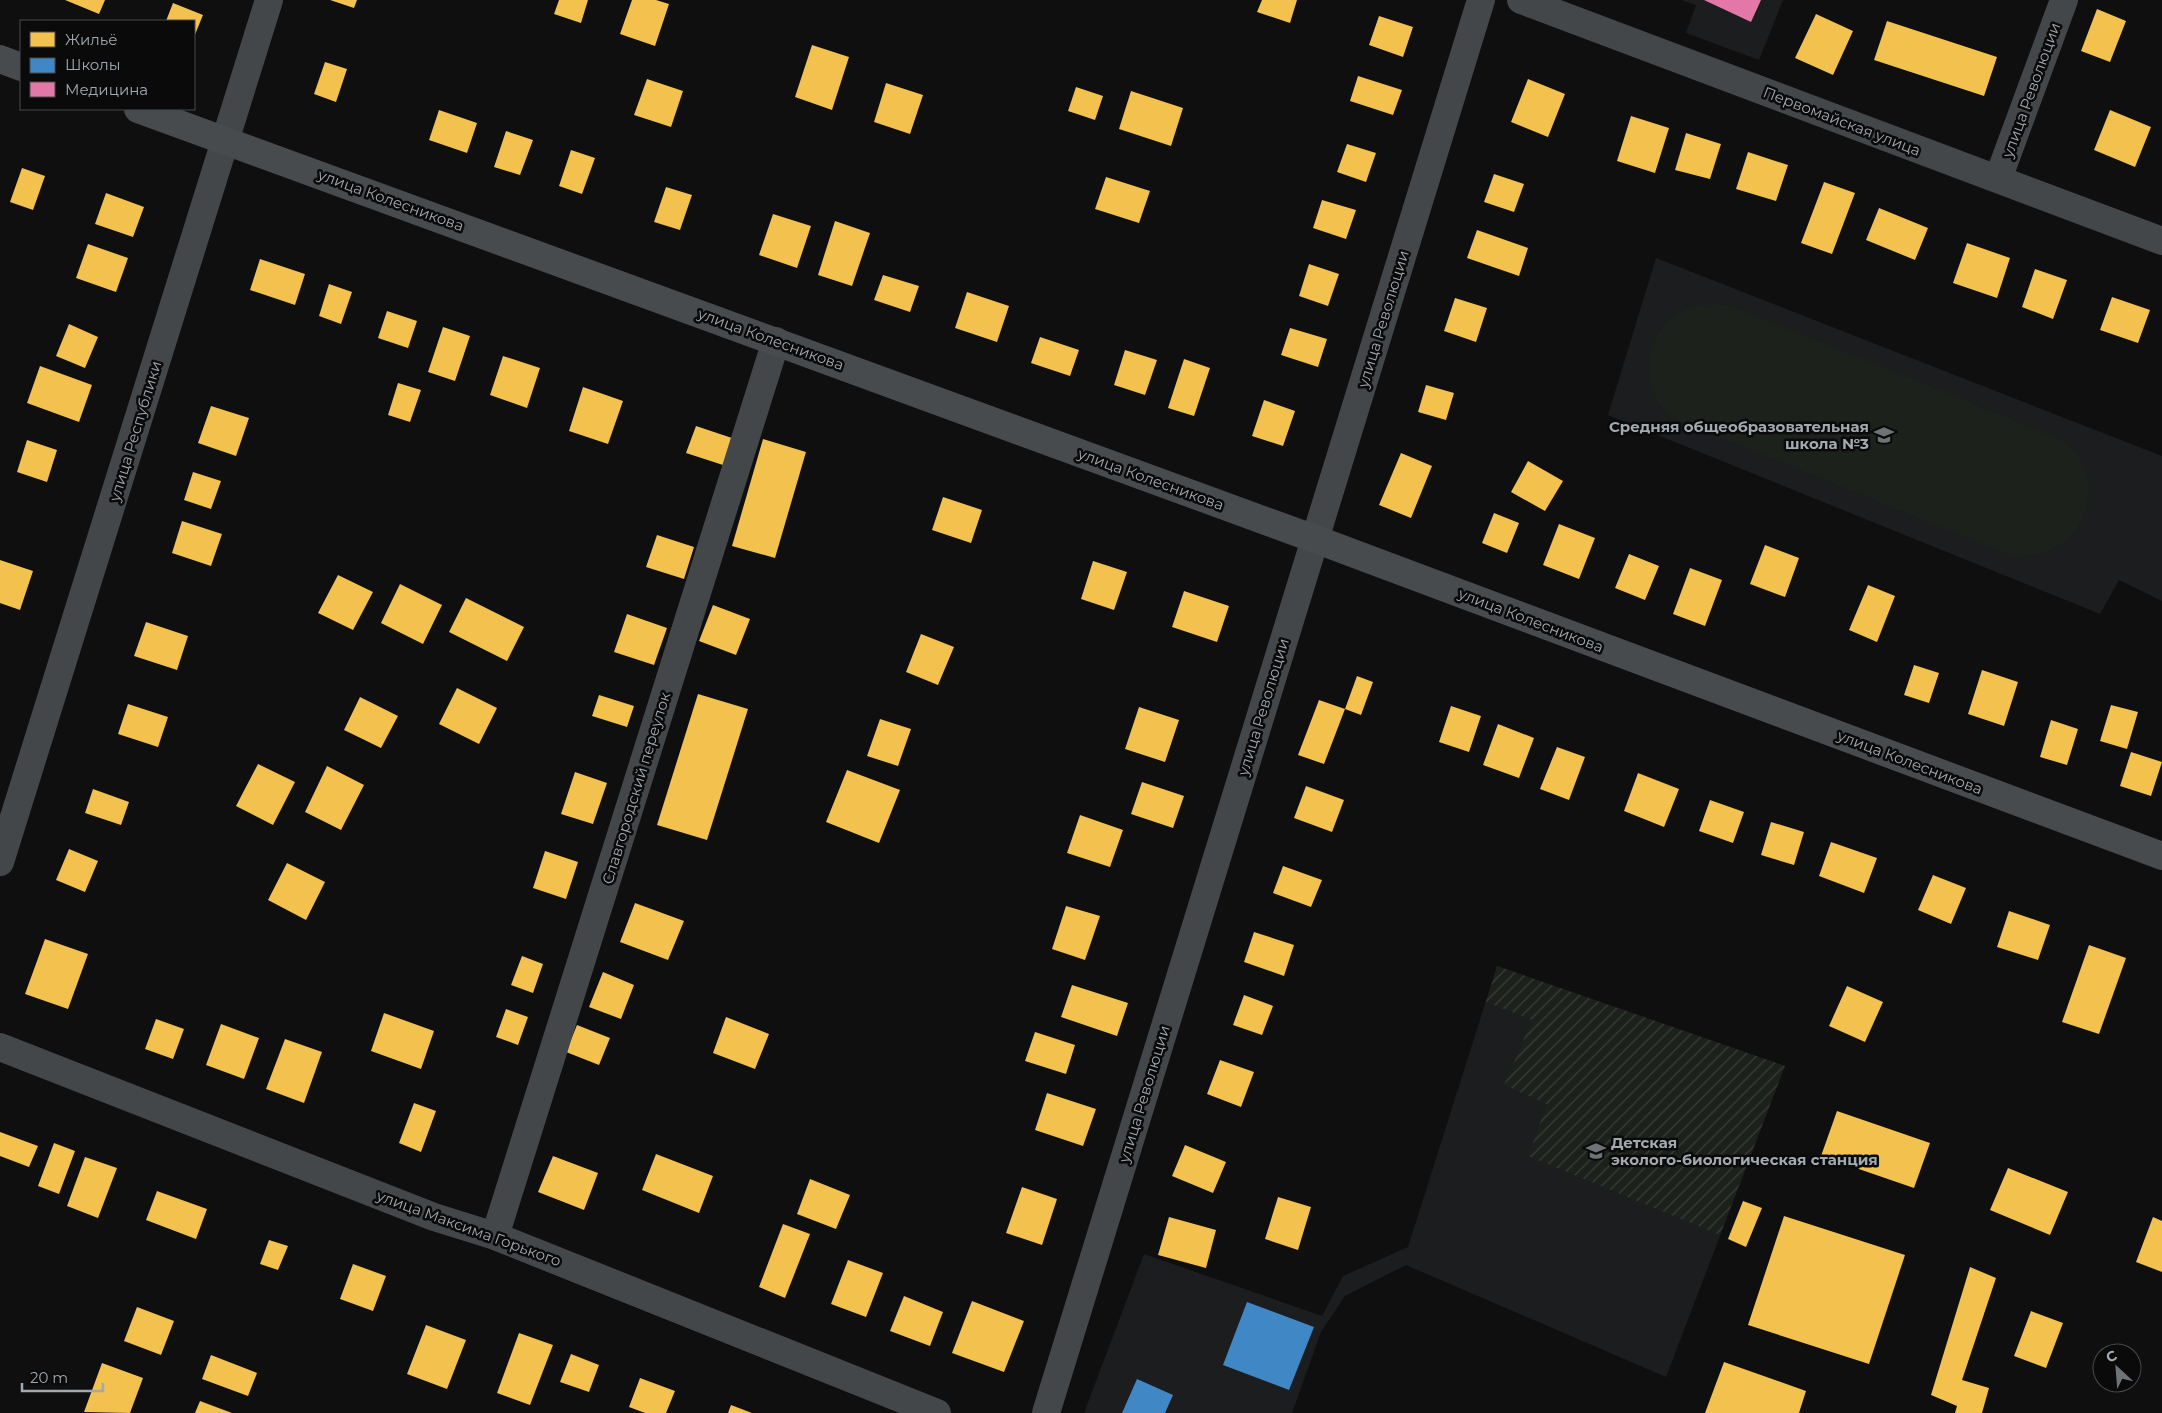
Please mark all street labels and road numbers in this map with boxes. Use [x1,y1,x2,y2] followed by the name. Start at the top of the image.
[1997,20,2064,161] street label: улица Революции
[1761,82,1923,160] street label: Первомайская улица
[315,164,467,235] street label: улица Колесникова
[1353,248,1413,391] street label: улица Революции
[695,303,847,374] street label: улица Колесникова
[104,358,165,505] street label: улица Республики
[1075,443,1227,514] street label: улица Колесникова
[1455,583,1606,656] street label: улица Колесникова
[1233,636,1293,779] street label: улица Революции
[598,689,674,886] street label: Славгородский переулок
[1834,725,1985,798] street label: улица Колесникова
[1114,1023,1174,1166] street label: улица Революции
[373,1185,564,1270] street label: улица Максима Горького

